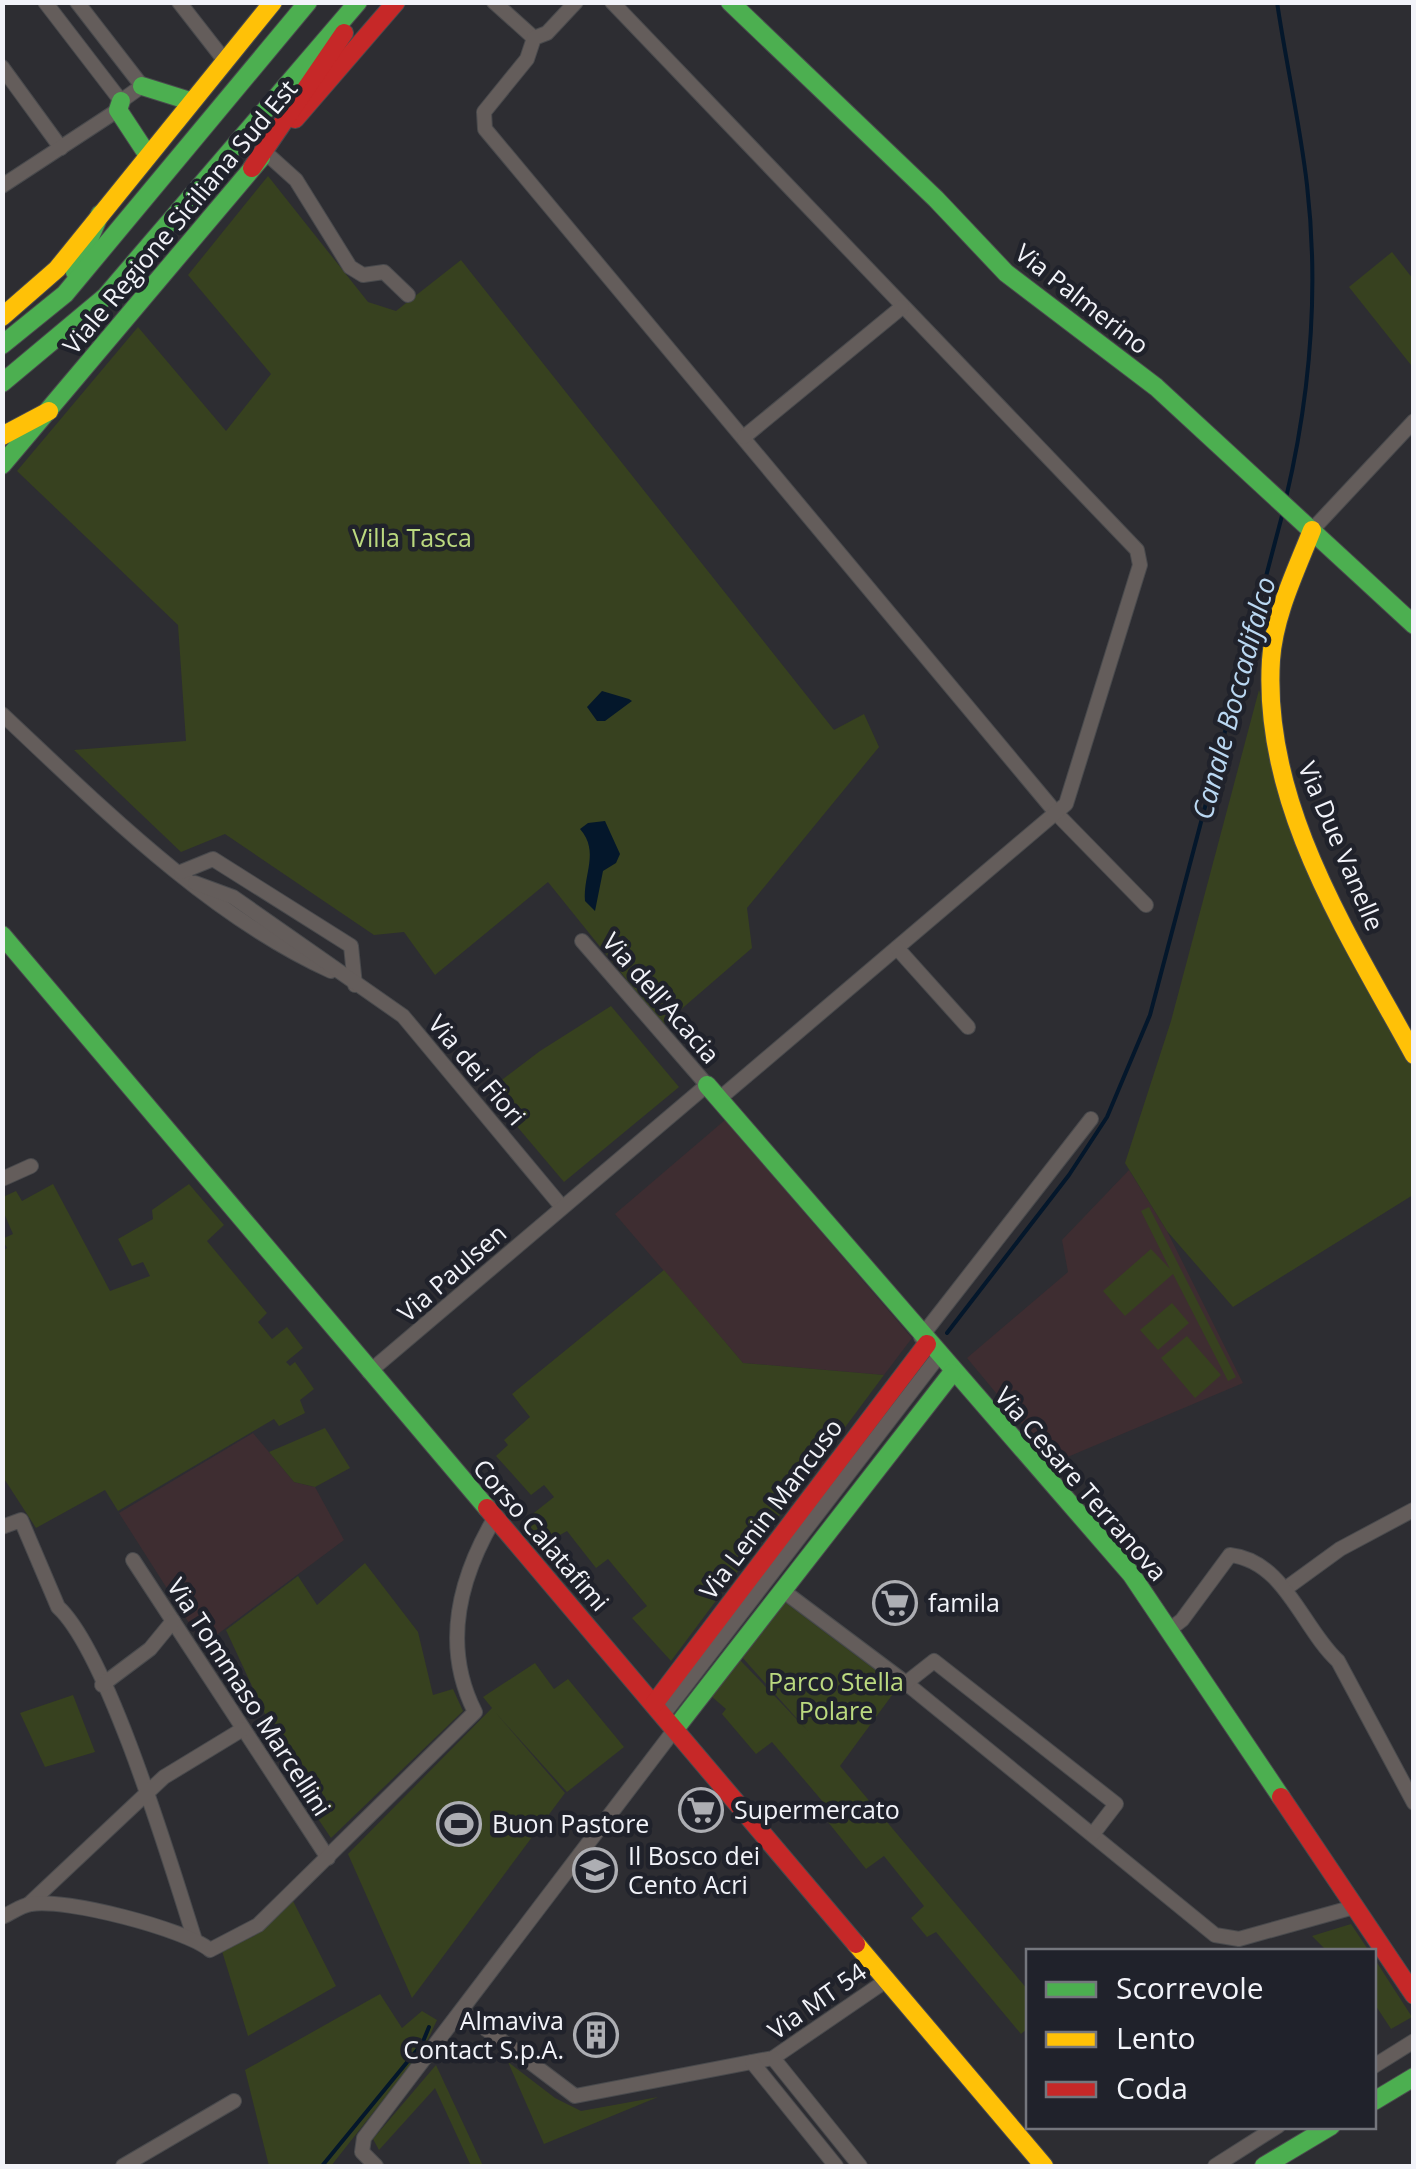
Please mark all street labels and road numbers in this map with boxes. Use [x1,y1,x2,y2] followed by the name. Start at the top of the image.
[54,72,304,361] street label: Viale Regione Siciliana Sud Est
[1009,235,1156,361] street label: Via Palmerino
[1291,756,1393,935] street label: Via Due Vanelle
[595,925,728,1070] street label: Via dell'Acacia
[422,1007,534,1132] street label: Via dei Fiori
[390,1216,513,1329] street label: Via Paulsen
[988,1379,1176,1588] street label: Via Cesare Terranova
[691,1411,849,1606] street label: Via Lenin Mancuso
[466,1451,617,1618] street label: Corso Calatafimi
[160,1571,340,1822] street label: Via Tommaso Marcellini
[760,1954,872,2047] street label: Via MT 54

